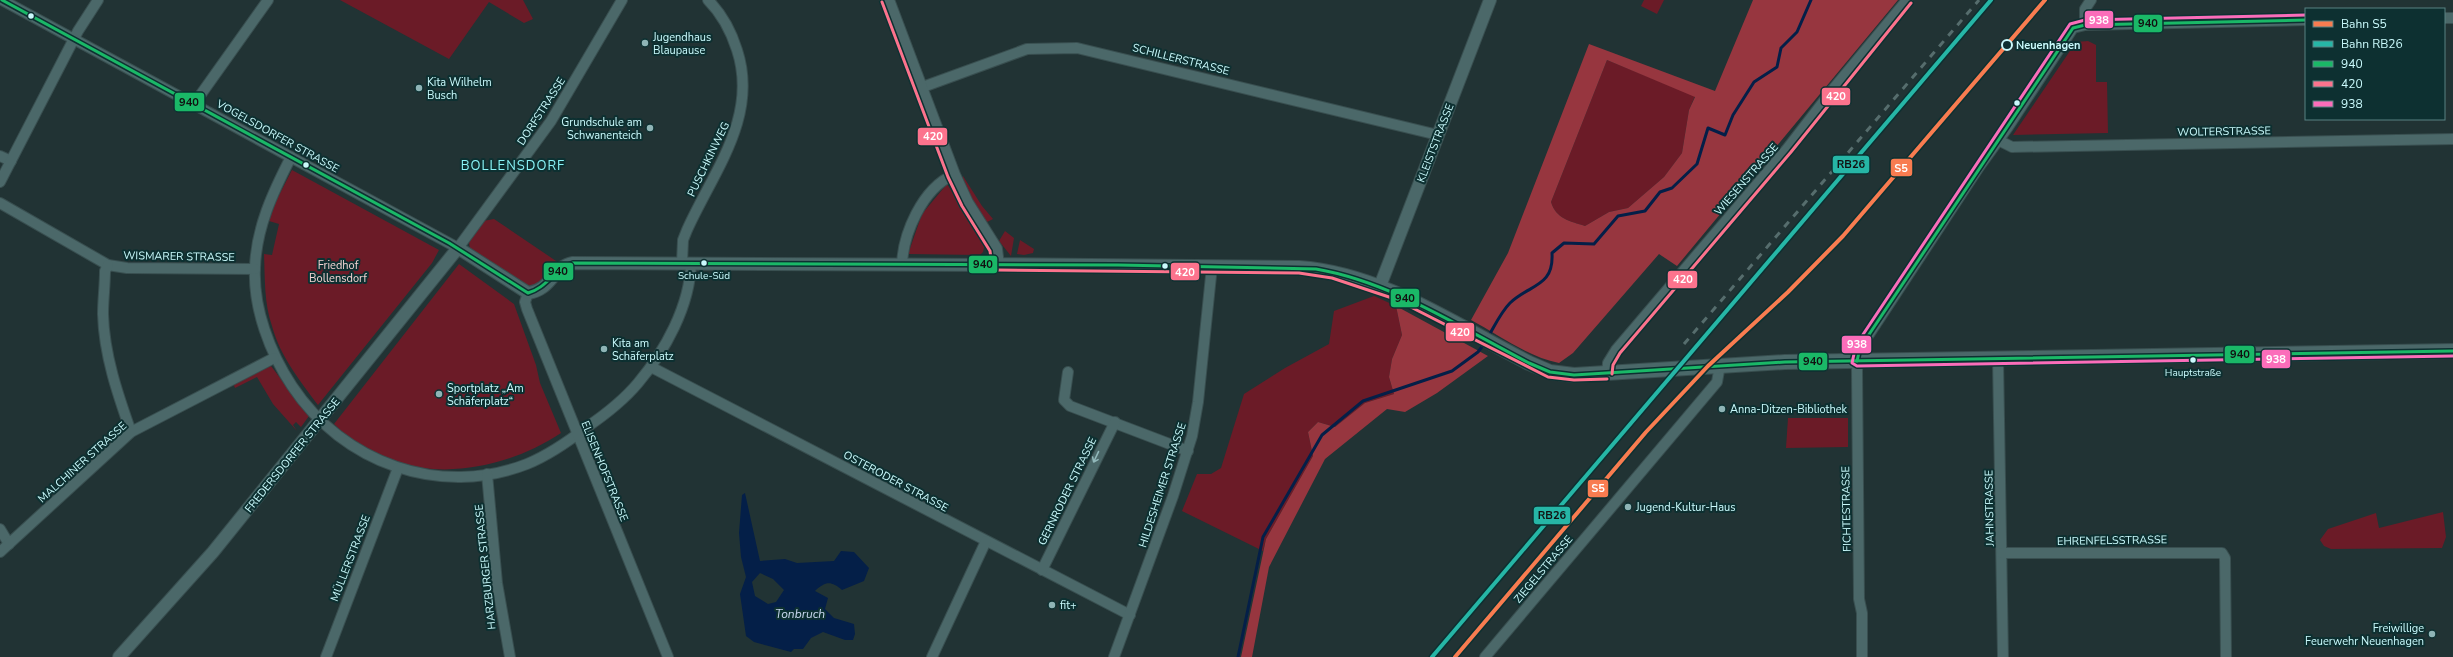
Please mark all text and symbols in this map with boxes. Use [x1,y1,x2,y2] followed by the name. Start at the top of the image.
[2305,8,2445,120] legend
[2084,10,2114,29] line badge: 938
[26,11,36,21] unlabelled marker
[2089,13,2109,28] text: 938
[2133,14,2163,33] line badge: 940
[2138,16,2158,31] text: 940
[2341,16,2387,32] text: Bahn S5
[652,30,711,58] place label: Jugendhaus Blaupause
[2341,36,2403,52] text: Bahn RB26
[640,38,650,48] marker: Jugendhaus Blaupause
[2016,38,2080,53] place label: Neuenhagen
[2001,39,2013,51] marker: Neuenhagen
[1131,40,1231,79] street label: SCHILLERSTRASSE
[2341,56,2363,72] text: 940
[514,74,569,148] street label: DORFSTRASSE
[427,75,492,103] place label: Kita Wilhelm Busch
[2341,76,2363,92] text: 420
[414,83,424,93] marker: Kita Wilhelm Busch
[1821,87,1851,106] line badge: 420
[1826,89,1846,104] text: 420
[174,92,205,112] line badge: 940
[179,95,199,110] text: 940
[213,96,342,176] street label: VOGELSDORFER STRASSE
[2341,96,2363,112] text: 938
[2012,98,2022,108] unlabelled marker
[1414,102,1457,185] street label: KLEISTSTRASSE
[561,115,642,143] place label: Grundschule am Schwanenteich
[684,119,733,199] street label: PUSCHKINWEG
[645,123,655,133] marker: Grundschule am Schwanenteich
[2177,123,2271,140] street label: WOLTERSTRASSE
[917,127,948,146] line badge: 420
[923,129,943,144] text: 420
[1711,140,1782,219] street label: WIESENSTRASSE
[1832,155,1870,174] line badge: RB26
[461,157,565,175] district label: BOLLENSDORF
[1837,157,1866,172] text: RB26
[1890,158,1913,177] line badge: S5
[301,160,311,170] unlabelled marker
[1894,161,1908,176] text: S5
[123,248,235,265] street label: WISMARER STRASSE
[968,255,998,274] line badge: 940
[973,257,993,272] text: 940
[309,258,367,286] park label: Friedhof Bollensdorf
[699,258,709,268] marker: Schule-Süd
[1160,261,1170,271] unlabelled marker
[543,262,574,281] line badge: 940
[1170,262,1200,281] line badge: 420
[548,264,568,279] text: 940
[1175,265,1195,280] text: 420
[678,269,730,283] place label: Schule-Süd
[1667,270,1698,289] line badge: 420
[1673,272,1693,287] text: 420
[1390,288,1420,308] line badge: 940
[1395,291,1415,306] text: 940
[1445,322,1475,342] line badge: 420
[1450,325,1470,340] text: 420
[1841,335,1872,354] line badge: 938
[612,336,674,364] place label: Kita am Schäferplatz
[1847,337,1867,352] text: 938
[599,344,609,354] marker: Kita am Schäferplatz
[2224,345,2255,364] line badge: 940
[2230,347,2250,362] text: 940
[2261,349,2291,369] line badge: 938
[1798,352,1828,371] line badge: 940
[2266,352,2286,367] text: 938
[1803,354,1823,369] text: 940
[2188,355,2198,365] marker: Hauptstraße
[2165,366,2221,380] place label: Hauptstraße
[447,381,524,409] place label: Sportplatz „Am Schäferplatz“
[434,389,444,399] marker: Sportplatz „Am Schäferplatz“
[241,395,343,516] street label: FREDERSDORFER STRASSE
[1730,402,1848,417] place label: Anna-Ditzen-Bibliothek
[1717,404,1727,414] marker: Anna-Ditzen-Bibliothek
[35,418,130,506] street label: MALCHINER STRASSE
[577,419,632,524] street label: ELISENHOFSTRASSE
[1135,421,1190,549] street label: HILDESHEIMER STRASSE
[1035,435,1100,548] street label: GERNRODER STRASSE
[841,447,951,516] street label: OSTERODER STRASSE
[1092,451,1099,463] one-way arrow
[1838,466,1855,552] street label: FICHTESTRASSE
[1981,470,1998,547] street label: JAHNSTRASSE
[1587,479,1609,498] line badge: S5
[1591,481,1605,496] text: S5
[1635,500,1736,515] place label: Jugend-Kultur-Haus
[1623,502,1633,512] marker: Jugend-Kultur-Haus
[471,504,500,630] street label: HARZBURGER STRASSE
[1533,506,1571,525] line badge: RB26
[1538,508,1567,523] text: RB26
[327,513,374,604] street label: MÜLLERSTRASSE
[1511,532,1576,606] street label: ZIEGELSTRASSE
[2057,532,2167,549] street label: EHRENFELSSTRASSE
[1060,598,1077,613] place label: fit+
[1047,600,1057,610] marker: fit+
[775,606,825,622] water label: Tonbruch
[2305,621,2424,649] place label: Freiwillige Feuerwehr Neuenhagen
[2427,629,2437,639] marker: Freiwillige Feuerwehr Neuenhagen

